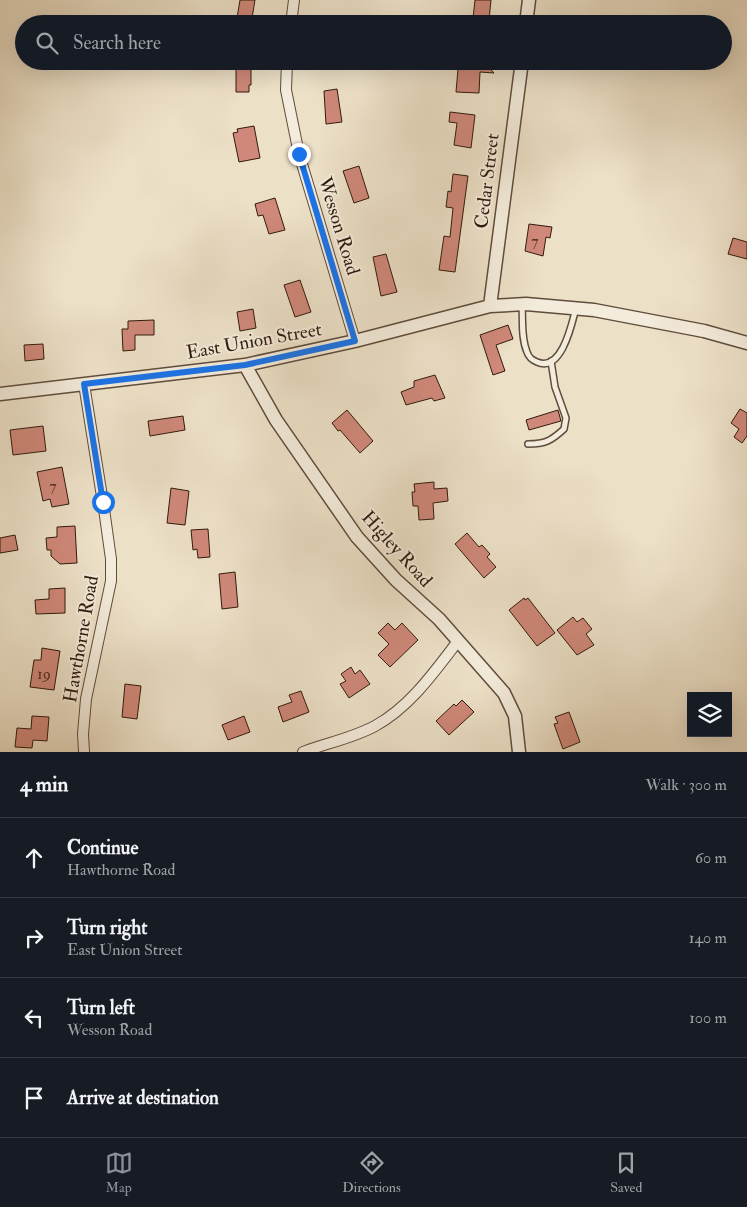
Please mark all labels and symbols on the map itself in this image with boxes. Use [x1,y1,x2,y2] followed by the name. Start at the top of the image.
[469,132,505,230] street label: Cedar Street
[288,143,311,166] route end
[312,173,365,279] street label: Wesson Road
[531,231,539,251] house number: 7
[184,317,324,365] street label: East Union Street
[49,476,57,496] house number: 7
[92,491,115,514] route start
[356,506,438,593] street label: Higley Road
[58,573,104,704] street label: Hawthorne Road
[37,664,51,684] house number: 19

